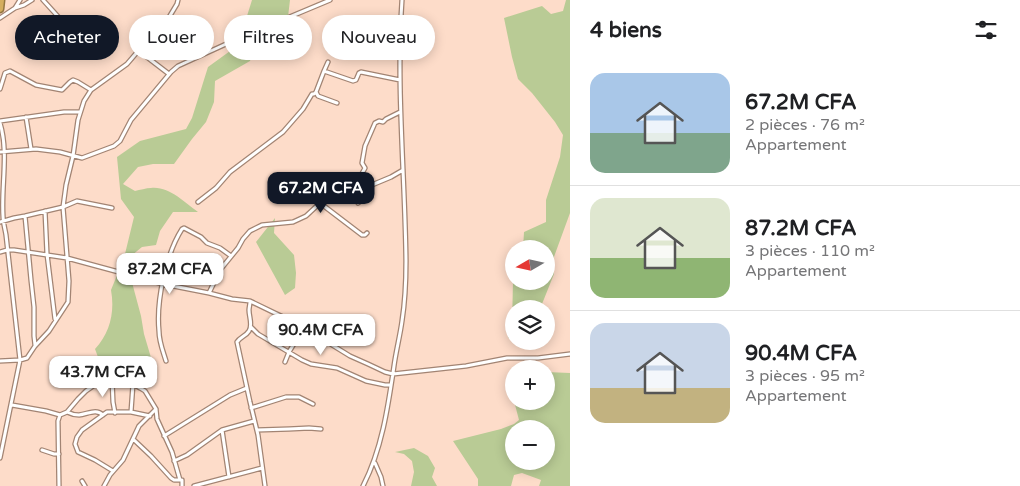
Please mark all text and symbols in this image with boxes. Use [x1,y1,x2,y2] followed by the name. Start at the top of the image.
[15,15,119,60] chip: Acheter
[129,15,214,60] chip: Louer
[224,15,312,60] chip: Filtres
[322,15,435,60] chip: Nouveau
[972,16,1000,44] icon: filters
[590,18,662,43] text: 4 biens
[745,90,857,115] text: 67.2M CFA
[630,93,690,153] icon: home
[745,115,865,135] text: 2 pièces · 76 m²
[745,135,847,155] text: Appartement
[264,172,378,214] pin: 67.2M CFA
[278,178,364,198] text: 67.2M CFA
[745,216,857,241] text: 87.2M CFA
[630,218,690,278] icon: home
[505,240,555,290] north arrow
[505,240,555,470] map controls
[745,241,875,261] text: 3 pièces · 110 m²
[113,252,227,295] pin: 87.2M CFA
[127,259,213,279] text: 87.2M CFA
[745,261,847,281] text: Appartement
[505,300,555,350] button: layers
[264,314,378,356] pin: 90.4M CFA
[278,320,364,340] text: 90.4M CFA
[745,341,857,366] text: 90.4M CFA
[630,343,690,403] icon: home
[46,356,160,398] pin: 43.7M CFA
[505,360,555,410] button: +
[60,362,146,382] text: 43.7M CFA
[745,366,865,386] text: 3 pièces · 95 m²
[745,386,847,406] text: Appartement
[505,420,555,470] button: −

